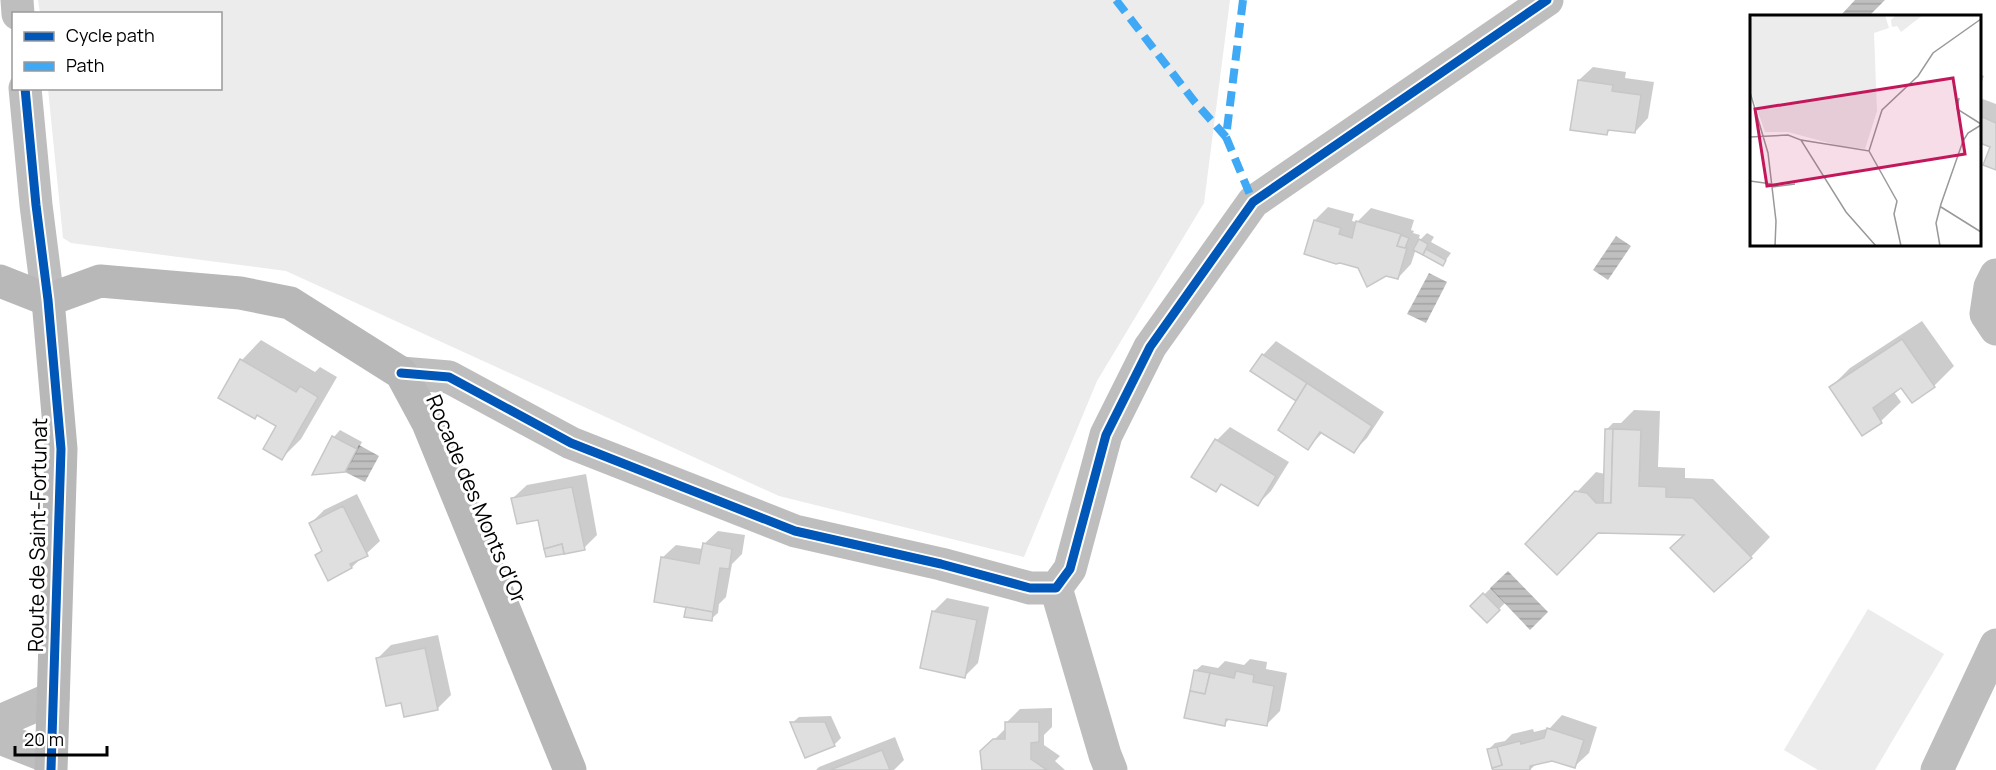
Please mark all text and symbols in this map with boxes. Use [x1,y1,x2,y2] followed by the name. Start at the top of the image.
[12,12,222,90] legend
[1750,15,1981,246] inset map
[66,23,155,47] text: Cycle path
[66,53,104,77] text: Path
[420,390,534,607] street label: Rocade des Monts d'Or
[21,418,53,652] street label: Route de Saint-Fortunat
[15,719,106,757] scale bar
[24,727,64,751] text: 20 m

